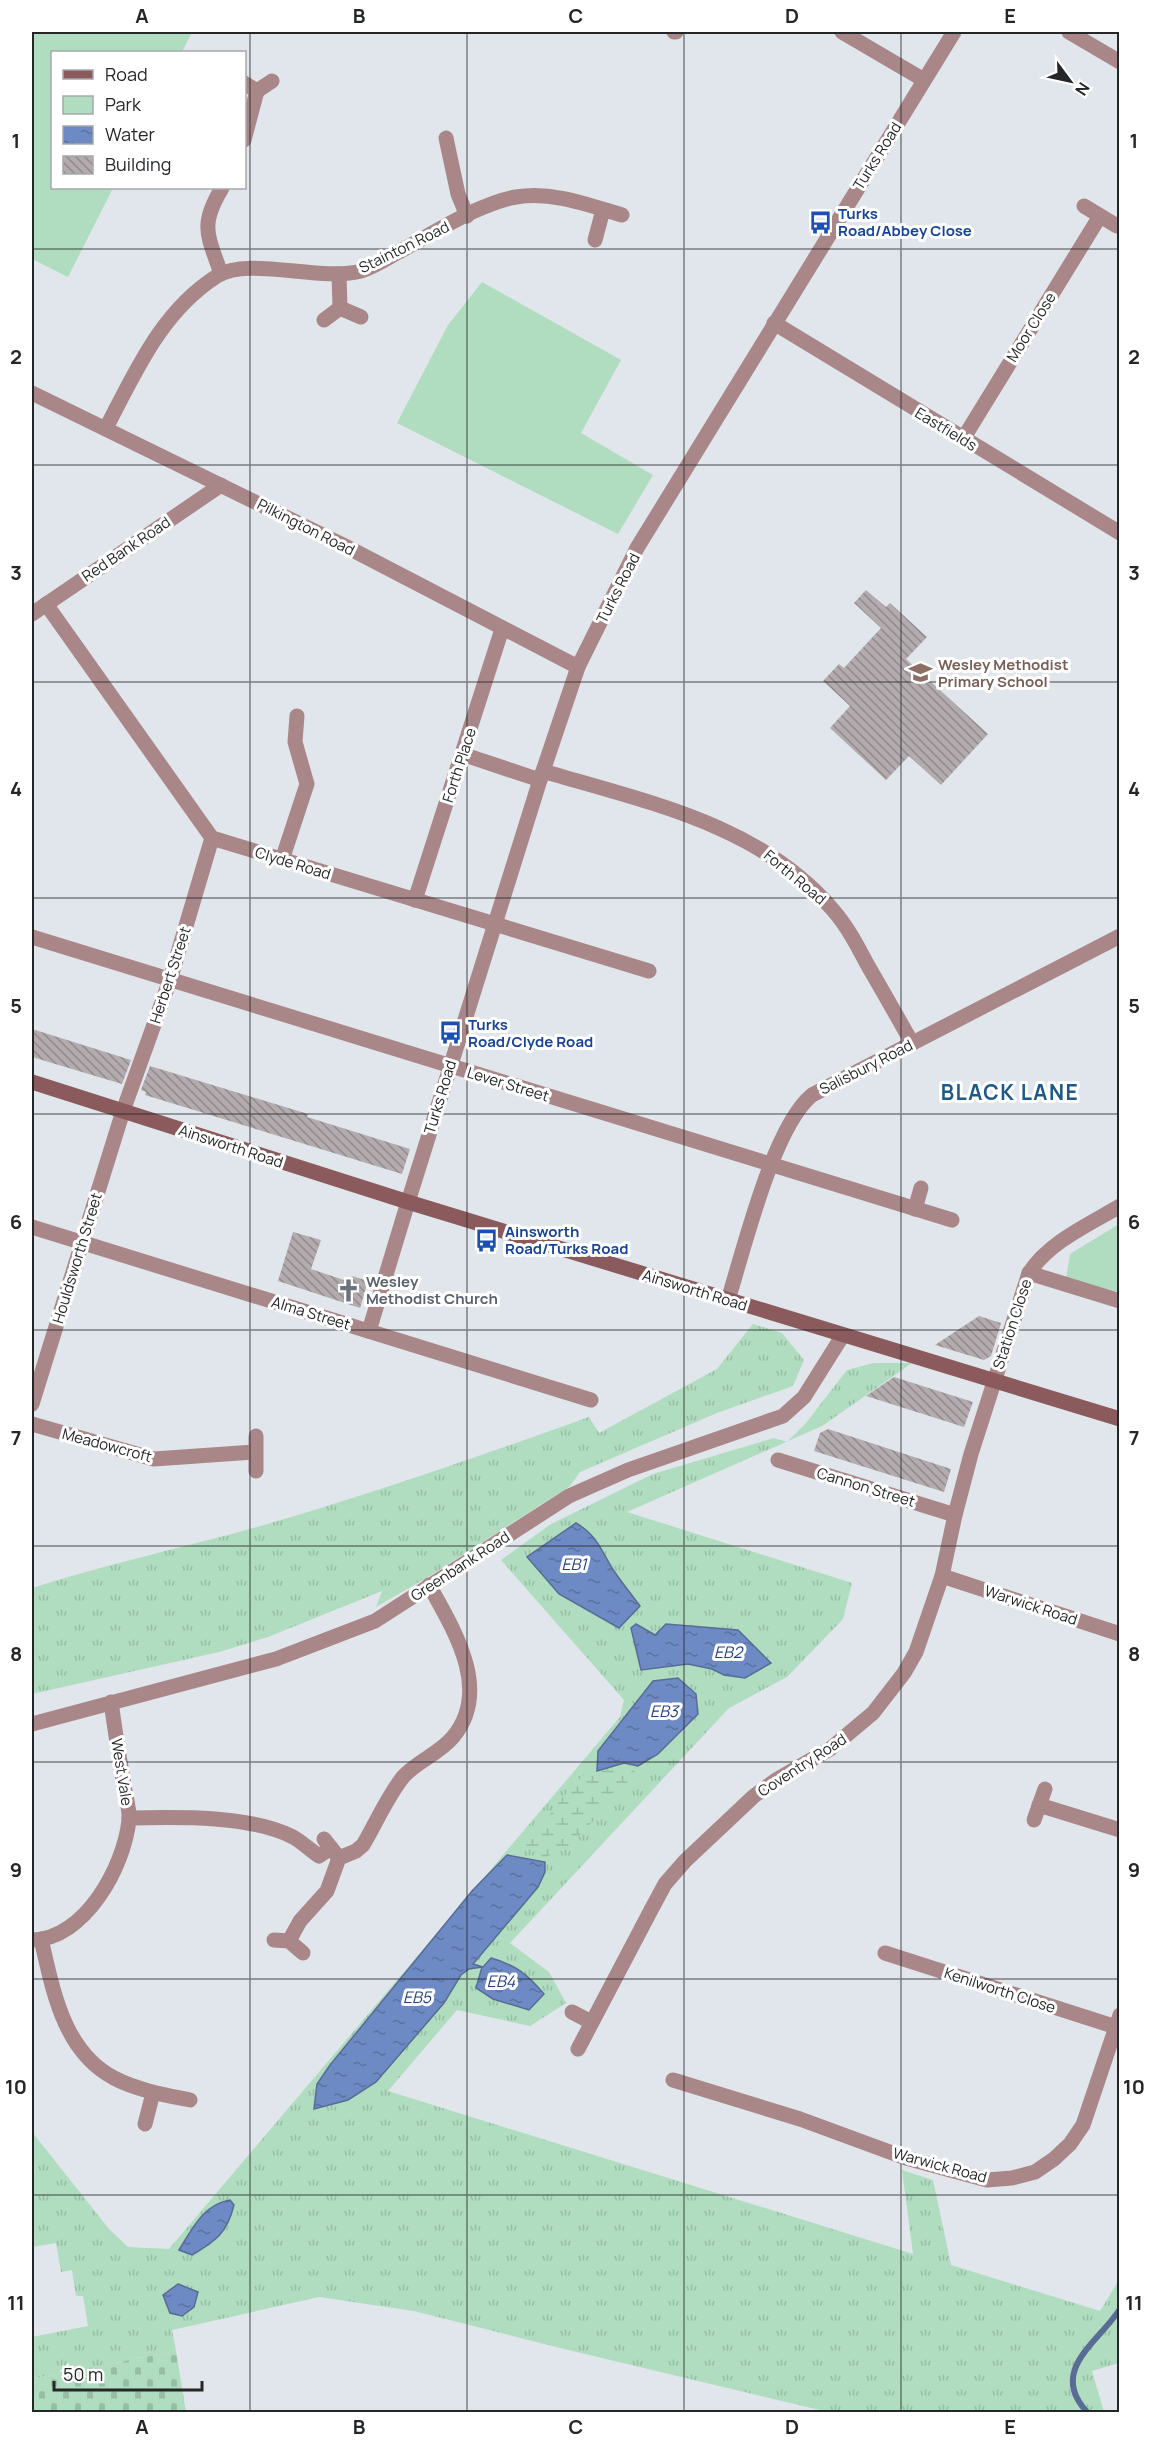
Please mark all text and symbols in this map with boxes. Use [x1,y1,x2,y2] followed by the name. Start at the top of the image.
[135,2,149,29] text: A
[353,2,366,29] text: B
[569,2,583,29] text: C
[785,2,799,29] text: D
[1004,2,1016,29] text: E
[51,51,246,189] legend
[1040,51,1100,111] north arrow
[105,62,148,86] text: Road
[1070,78,1095,100] text: N
[105,92,142,116] text: Park
[848,118,906,194] street label: Turks Road
[105,122,155,146] text: Water
[12,127,20,154] text: 1
[1130,127,1138,154] text: 1
[105,152,171,176] text: Building
[838,203,972,241] place label: Turks Road/Abbey Close
[807,209,833,235] bus stop icon: Turks Road/Abbey Close
[355,216,453,278] street label: Stainton Road
[1001,288,1061,366] street label: Moor Close
[10,343,22,370] text: 2
[1128,343,1140,370] text: 2
[911,402,981,456] street label: Eastfields
[254,493,358,561] street label: Pilkington Road
[78,512,174,586] street label: Red Bank Road
[591,549,645,627] street label: Turks Road
[10,559,22,586] text: 3
[1128,559,1140,586] text: 3
[938,654,1068,692] place label: Wesley Methodist Primary School
[907,660,933,686] school or university icon: Wesley Methodist Primary School
[437,725,481,805] street label: Forth Place
[10,775,22,802] text: 4
[1128,775,1140,802] text: 4
[253,842,333,884] street label: Clyde Road
[759,845,831,909] street label: Forth Road
[144,924,196,1026] street label: Herbert Street
[10,992,22,1019] text: 5
[1128,992,1140,1019] text: 5
[468,1014,593,1052] place label: Turks Road/Clyde Road
[437,1020,463,1046] bus stop icon: Turks Road/Clyde Road
[816,1034,916,1100] street label: Salisbury Road
[419,1057,461,1137] street label: Turks Road
[464,1062,552,1106] street label: Lever Street
[941,1078,1079,1106] district label: BLACK LANE
[176,1119,286,1173] street label: Ainsworth Road
[47,1190,107,1326] street label: Houldsworth Street
[10,1208,22,1235] text: 6
[1128,1208,1140,1235] text: 6
[505,1221,628,1259] place label: Ainsworth Road/Turks Road
[474,1227,500,1253] bus stop icon: Ainsworth Road/Turks Road
[640,1264,750,1316] street label: Ainsworth Road
[366,1271,498,1309] place label: Wesley Methodist Church
[988,1276,1037,1372] street label: Station Close
[335,1277,361,1303] church icon: Wesley Methodist Church
[269,1291,353,1335] street label: Alma Street
[60,1423,154,1467] street label: Meadowcroft
[11,1424,21,1451] text: 7
[1129,1424,1139,1451] text: 7
[814,1462,918,1512] street label: Cannon Street
[406,1526,514,1606] street label: Greenbank Road
[561,1553,588,1575] water label: EB1
[982,1580,1080,1630] street label: Warwick Road
[10,1640,22,1667] text: 8
[1128,1640,1140,1667] text: 8
[714,1641,744,1663] water label: EB2
[650,1700,680,1722] water label: EB3
[754,1728,850,1802] street label: Coventry Road
[106,1737,138,1807] street label: West Vale
[10,1856,22,1883] text: 9
[1128,1856,1140,1883] text: 9
[942,1962,1059,2018] street label: Kenilworth Close
[487,1970,516,1992] water label: EB4
[403,1986,433,2008] water label: EB5
[5,2073,27,2100] text: 10
[1123,2073,1145,2100] text: 10
[891,2142,989,2188] street label: Warwick Road
[7,2289,25,2316] text: 11
[1125,2289,1143,2316] text: 11
[54,2354,202,2392] scale bar
[63,2362,103,2386] text: 50 m
[135,2413,149,2440] text: A
[353,2413,366,2440] text: B
[569,2413,583,2440] text: C
[785,2413,799,2440] text: D
[1004,2413,1016,2440] text: E

